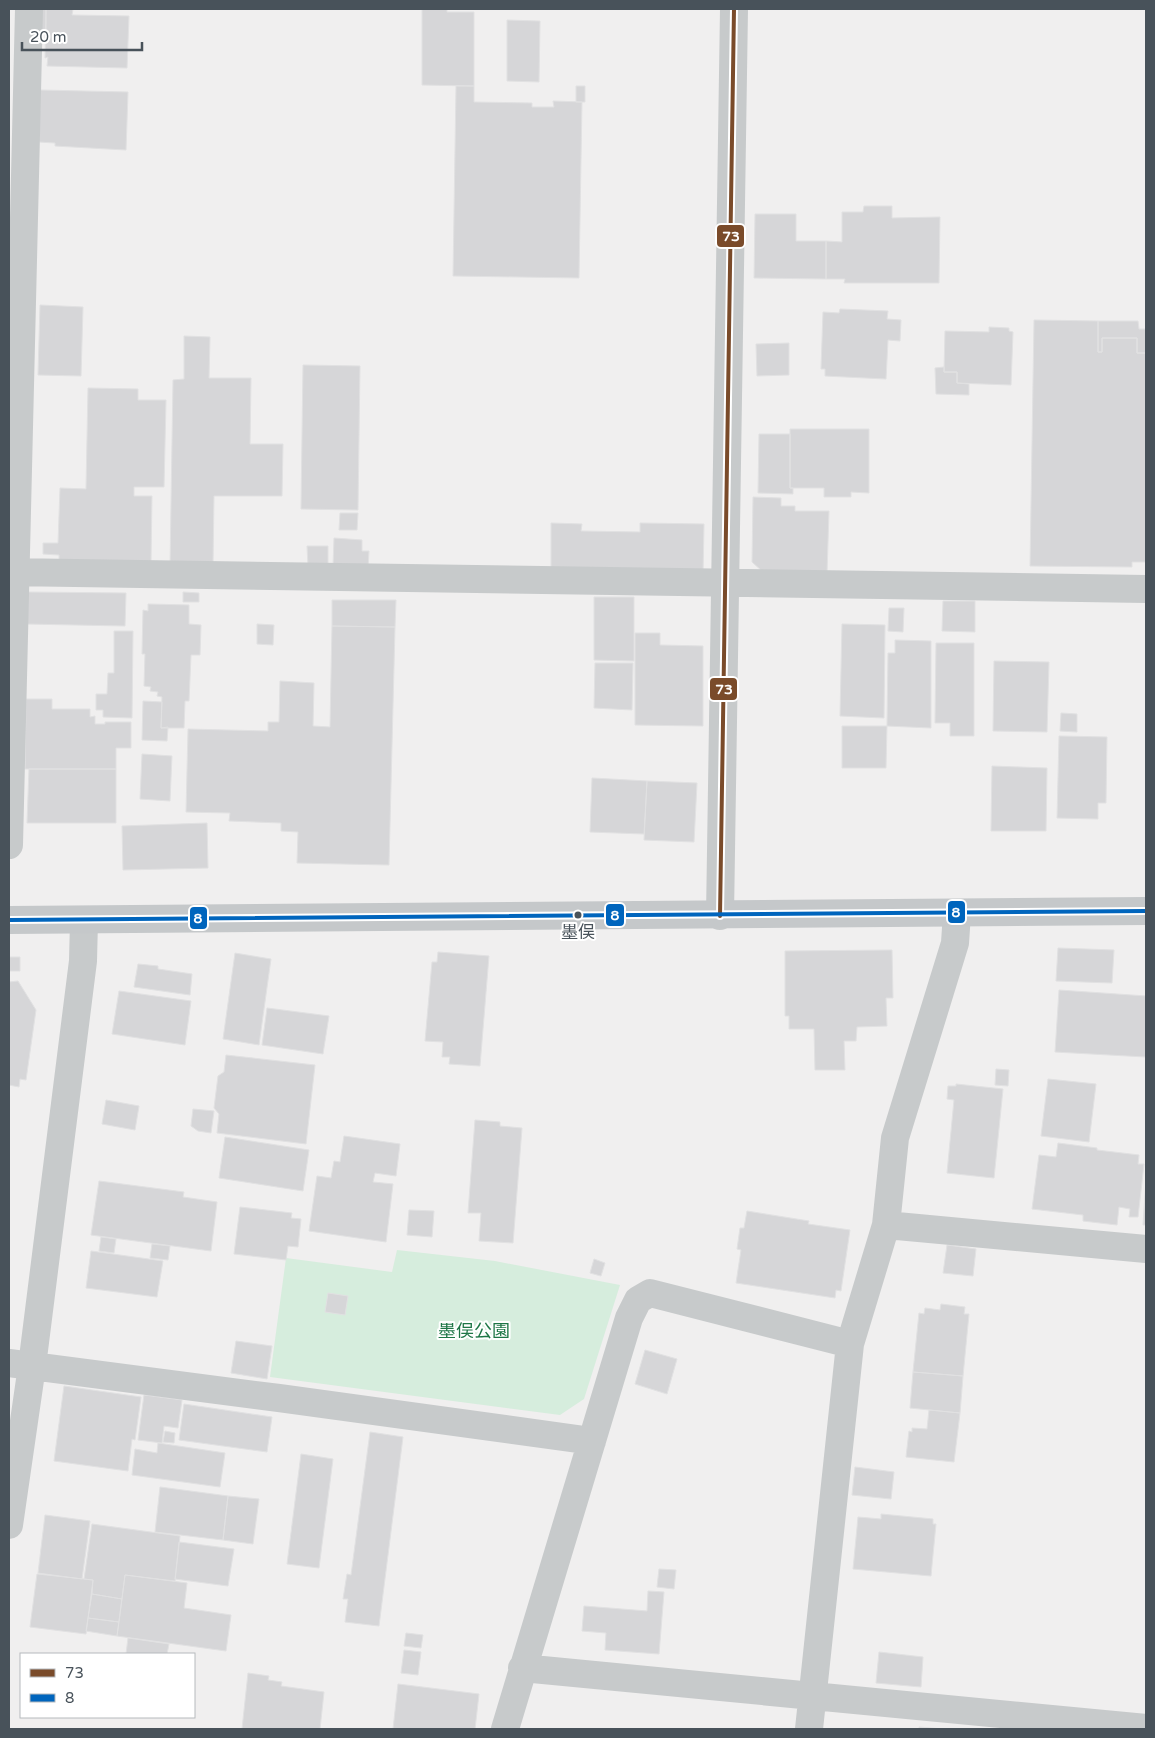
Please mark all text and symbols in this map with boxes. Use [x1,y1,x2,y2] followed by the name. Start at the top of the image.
[22,20,142,52] scale bar
[30,28,67,46] text: 20 m
[716,224,745,248] line badge: 73
[722,228,740,245] text: 73
[709,677,738,701] line badge: 73
[715,681,733,698] text: 73
[947,900,966,924] line badge: 8
[605,903,625,927] line badge: 8
[952,904,961,921] text: 8
[189,906,208,930] line badge: 8
[611,907,620,924] text: 8
[194,910,203,927] text: 8
[573,910,583,920] marker: 墨俣
[561,922,595,943] place label: 墨俣
[438,1320,510,1342] park label: 墨俣公園
[20,1653,195,1718] legend
[65,1664,84,1682] text: 73
[65,1689,74,1707] text: 8

